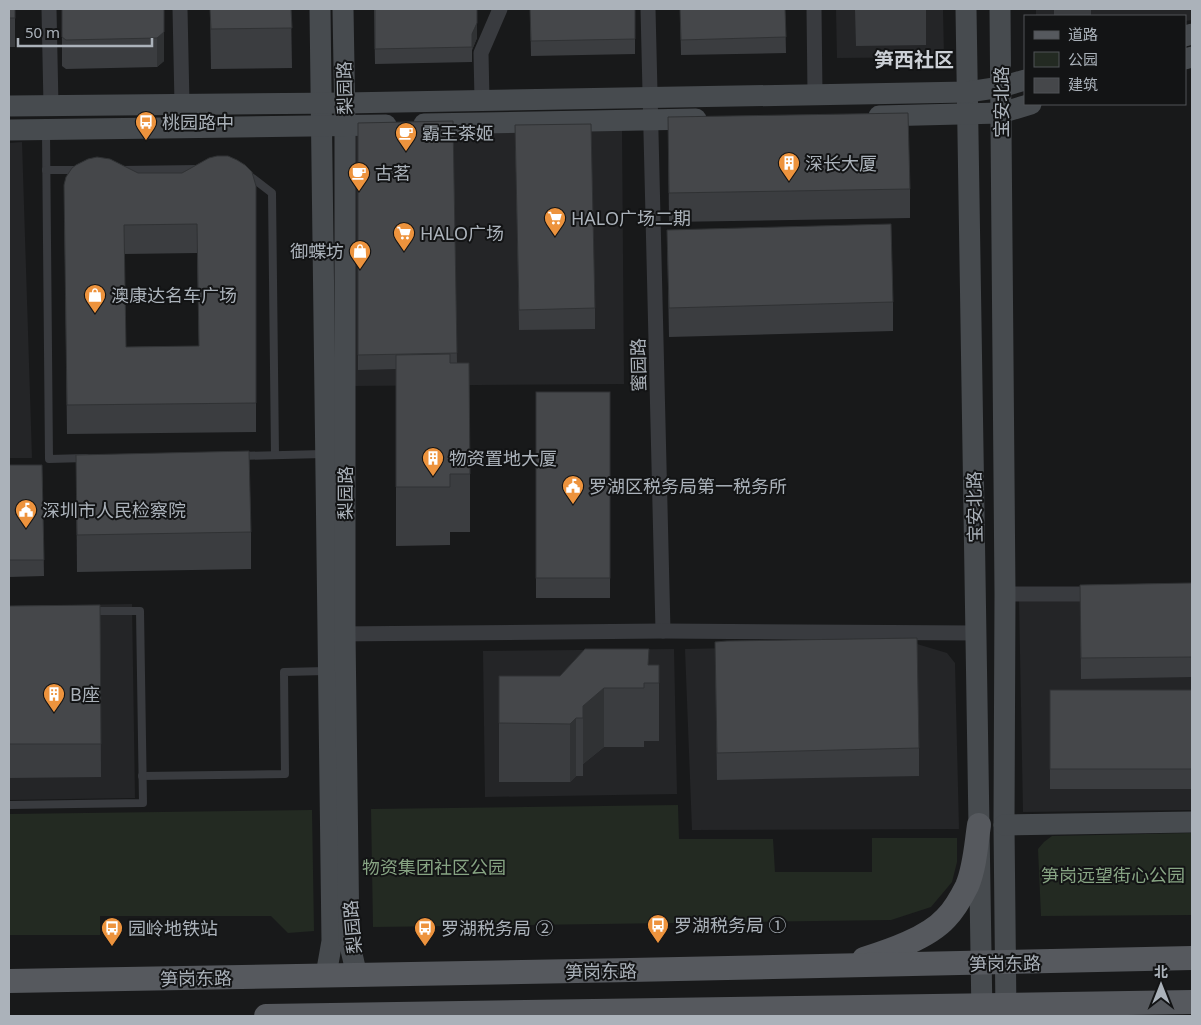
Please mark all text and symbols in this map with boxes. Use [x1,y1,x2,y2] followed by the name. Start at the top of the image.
[18,15,151,47] scale bar
[1024,15,1186,105] legend
[25,22,60,42] text: 50 m
[1068,24,1098,44] text: 道路
[874,46,954,73] district label: 笋西社区
[1068,49,1098,69] text: 公园
[332,61,356,115] street label: 梨园路
[989,66,1013,138] street label: 宝安北路
[1068,74,1098,94] text: 建筑
[134,110,158,141] bus stop icon: 桃园路中
[162,110,234,134] place label: 桃园路中
[394,121,418,152] cafe icon: 霸王茶姬
[422,121,494,145] place label: 霸王茶姬
[777,151,801,182] building icon: 深长大厦
[805,151,877,175] place label: 深长大厦
[347,161,371,192] cafe icon: 古茗
[375,161,411,185] place label: 古茗
[543,206,567,237] supermarket icon: HALO广场二期
[571,206,691,230] place label: HALO广场二期
[392,221,416,252] supermarket icon: HALO广场
[420,221,504,245] place label: HALO广场
[290,239,344,263] place label: 御蝶坊
[348,239,372,270] shop icon: 御蝶坊
[83,283,107,314] shop icon: 澳康达名车广场
[111,283,237,307] place label: 澳康达名车广场
[626,338,650,392] street label: 蜜园路
[421,446,445,477] building icon: 物资置地大厦
[449,446,557,470] place label: 物资置地大厦
[333,466,357,520] street label: 梨园路
[961,471,987,543] street label: 宝安北路
[561,474,585,505] public building icon: 罗湖区税务局第一税务所
[589,474,787,498] place label: 罗湖区税务局第一税务所
[14,498,38,529] public building icon: 深圳市人民检察院
[42,498,186,522] place label: 深圳市人民检察院
[42,682,66,713] building icon: B座
[70,682,100,706] place label: B座
[362,855,506,879] park label: 物资集团社区公园
[1041,863,1185,887] park label: 笋岗远望街心公园
[338,899,366,955] street label: 梨园路
[646,913,670,944] bus stop icon: 罗湖税务局 ①
[674,913,787,937] place label: 罗湖税务局 ①
[100,916,124,947] bus stop icon: 园岭地铁站
[128,916,218,940] place label: 园岭地铁站
[413,916,437,947] bus stop icon: 罗湖税务局 ②
[441,916,554,940] place label: 罗湖税务局 ②
[969,950,1041,976] street label: 笋岗东路
[565,958,637,984] street label: 笋岗东路
[1136,960,1186,1010] north arrow
[1154,962,1168,981] text: 北
[160,965,232,991] street label: 笋岗东路

